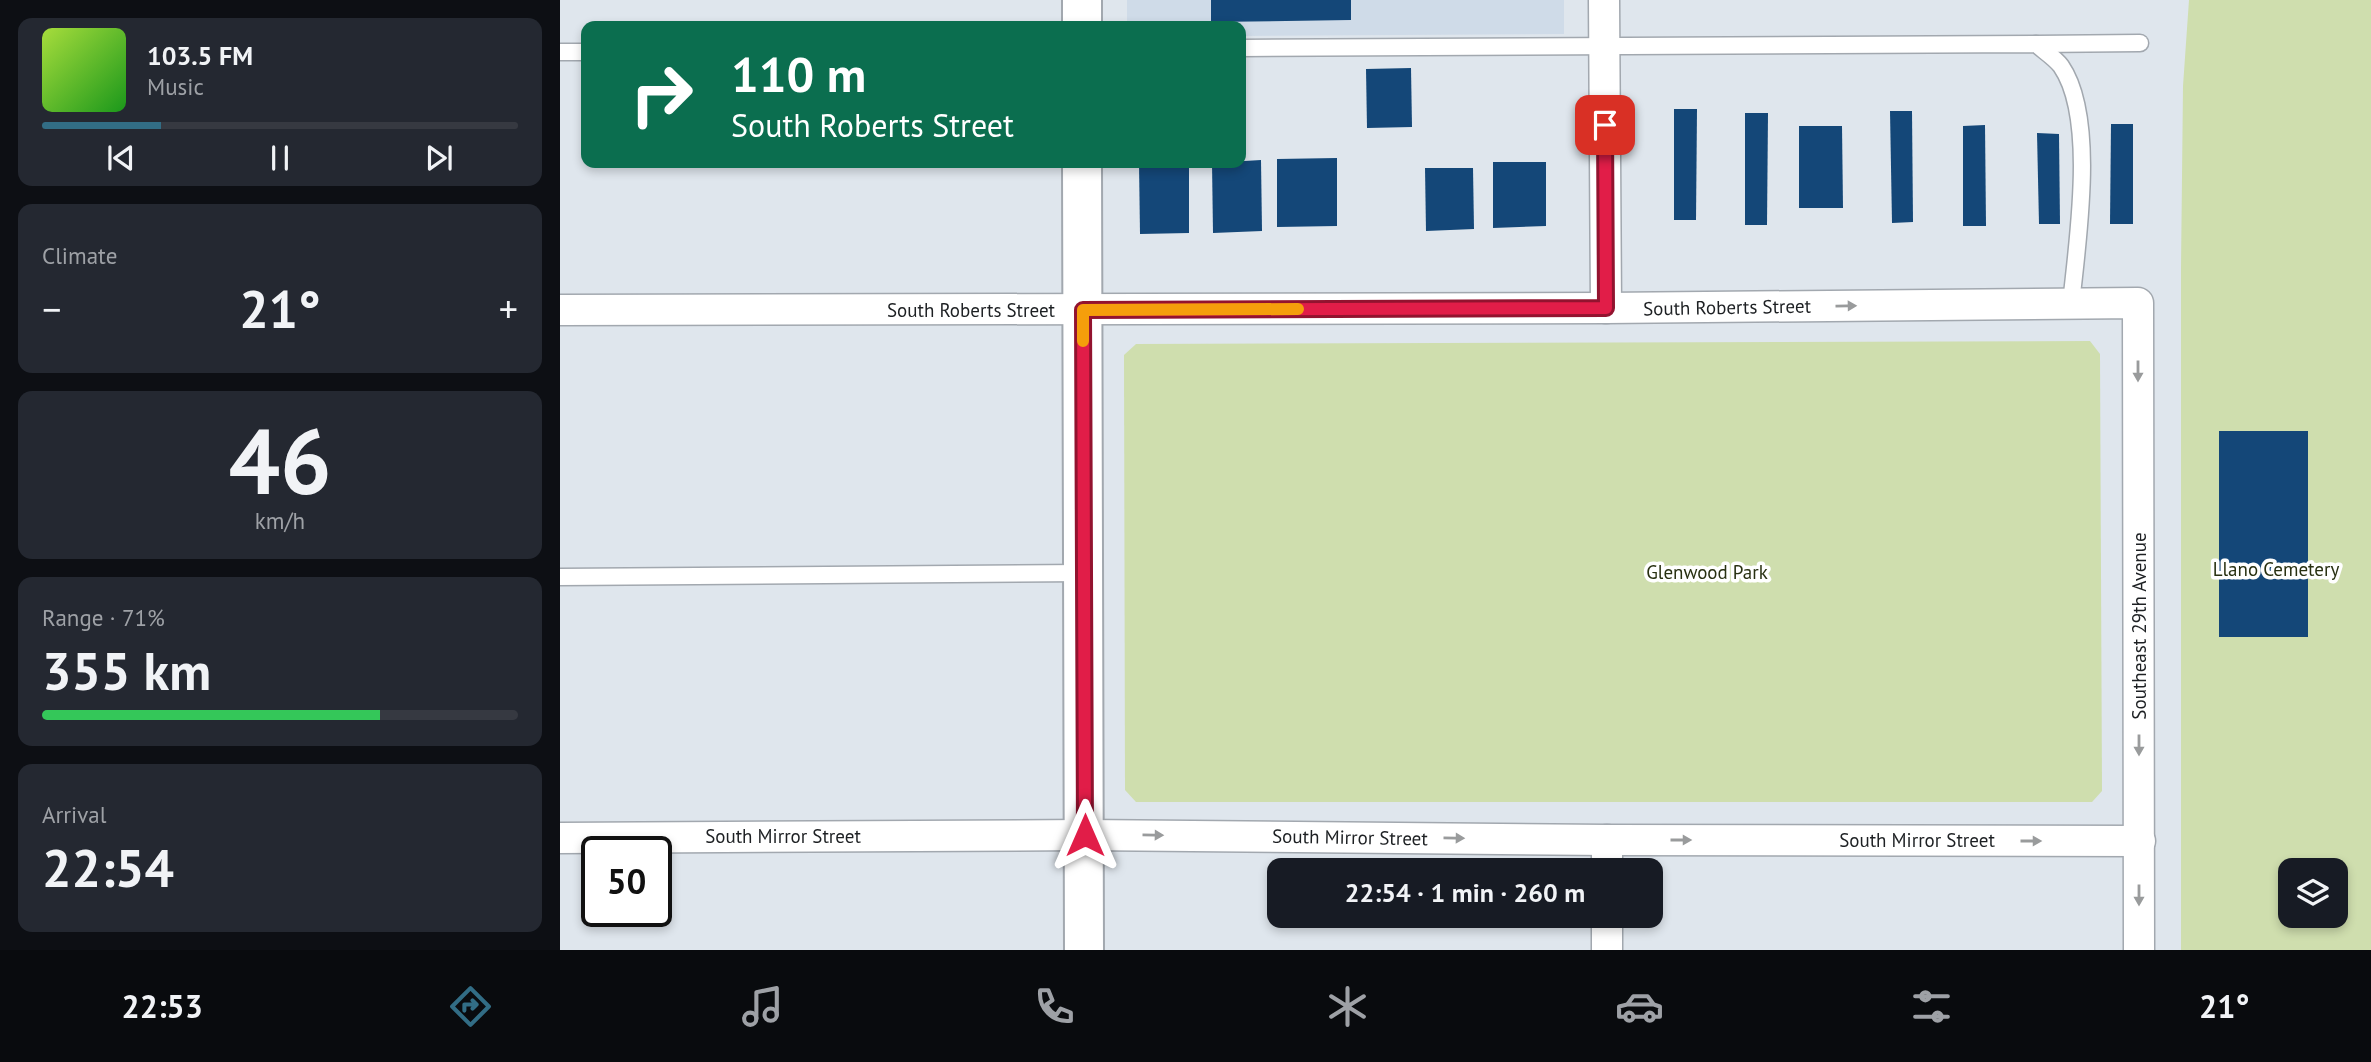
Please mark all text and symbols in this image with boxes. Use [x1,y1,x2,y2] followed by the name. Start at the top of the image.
[147,39,253,72] text: 103.5 FM
[731,42,866,106] text: 110 m
[616,49,707,140] icon: right
[147,72,204,101] text: Music
[1575,95,1635,155] pin
[731,104,1014,146] text: South Roberts Street
[1586,106,1624,144] icon: arrive
[102,139,140,177] icon: previous
[261,139,299,177] icon: pause
[420,139,458,177] icon: next
[42,241,117,270] text: Climate
[239,275,321,342] text: 21°
[42,284,61,333] text: −
[499,284,518,333] text: +
[1643,294,1812,320] street label: South Roberts Street
[887,298,1056,322] street label: South Roberts Street
[1835,300,1857,312] one-way arrow
[2132,360,2144,382] one-way arrow
[228,401,332,519] text: 46
[255,506,305,535] text: km/h
[2127,532,2151,720] street label: Southeast 29th Avenue
[2213,557,2339,581] park label: Llano Cemetery
[1646,560,1768,584] park label: Glenwood Park
[42,603,165,632] text: Range · 71%
[42,637,211,704] text: 355 km
[2133,735,2145,757] one-way arrow
[1048,798,1122,872] position arrow
[42,800,106,829] text: Arrival
[705,824,861,848] street label: South Mirror Street
[1272,824,1429,850] street label: South Mirror Street
[1839,828,1995,852] street label: South Mirror Street
[1142,829,1164,841] one-way arrow
[1443,833,1465,844] one-way arrow
[42,834,174,901] text: 22:54
[1671,834,1693,846] one-way arrow
[2021,835,2043,847] one-way arrow
[581,836,672,927] speed limit sign: 50
[2278,858,2348,928] map controls
[2278,858,2348,928] button: layers
[1345,876,1585,909] text: 22:54 · 1 min · 260 m
[2133,885,2145,907] one-way arrow
[446,982,495,1031] icon: directions
[738,982,787,1031] icon: music
[1030,982,1079,1031] icon: phone
[1323,982,1372,1031] icon: climate
[1615,982,1664,1031] icon: car
[1907,982,1956,1031] icon: filters
[122,985,203,1027] text: 22:53
[2199,985,2249,1027] text: 21°

